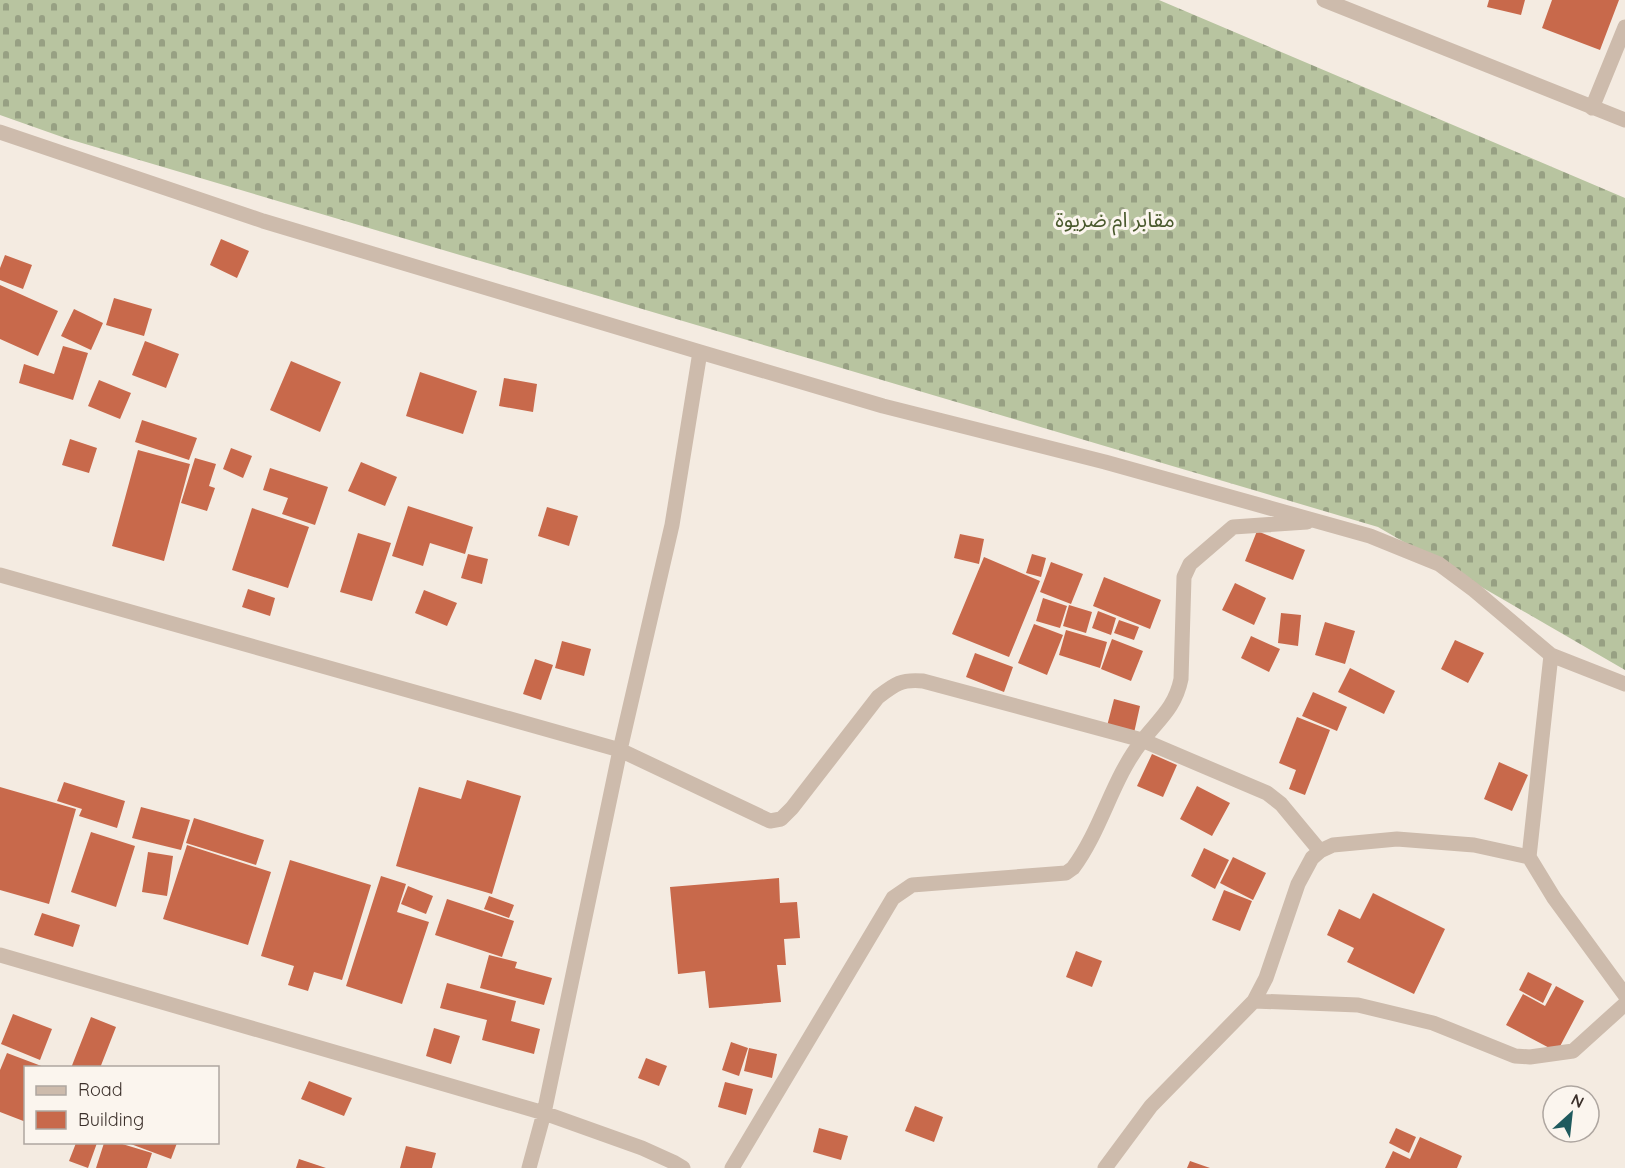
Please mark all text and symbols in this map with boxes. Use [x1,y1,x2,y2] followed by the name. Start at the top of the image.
[1055,206,1175,236] park label: مقابر ام ضريوة
[24,1066,219,1144] legend
[78,1078,123,1101] text: Road
[1541,1084,1601,1144] north arrow
[1568,1089,1588,1112] text: N
[78,1108,144,1131] text: Building

